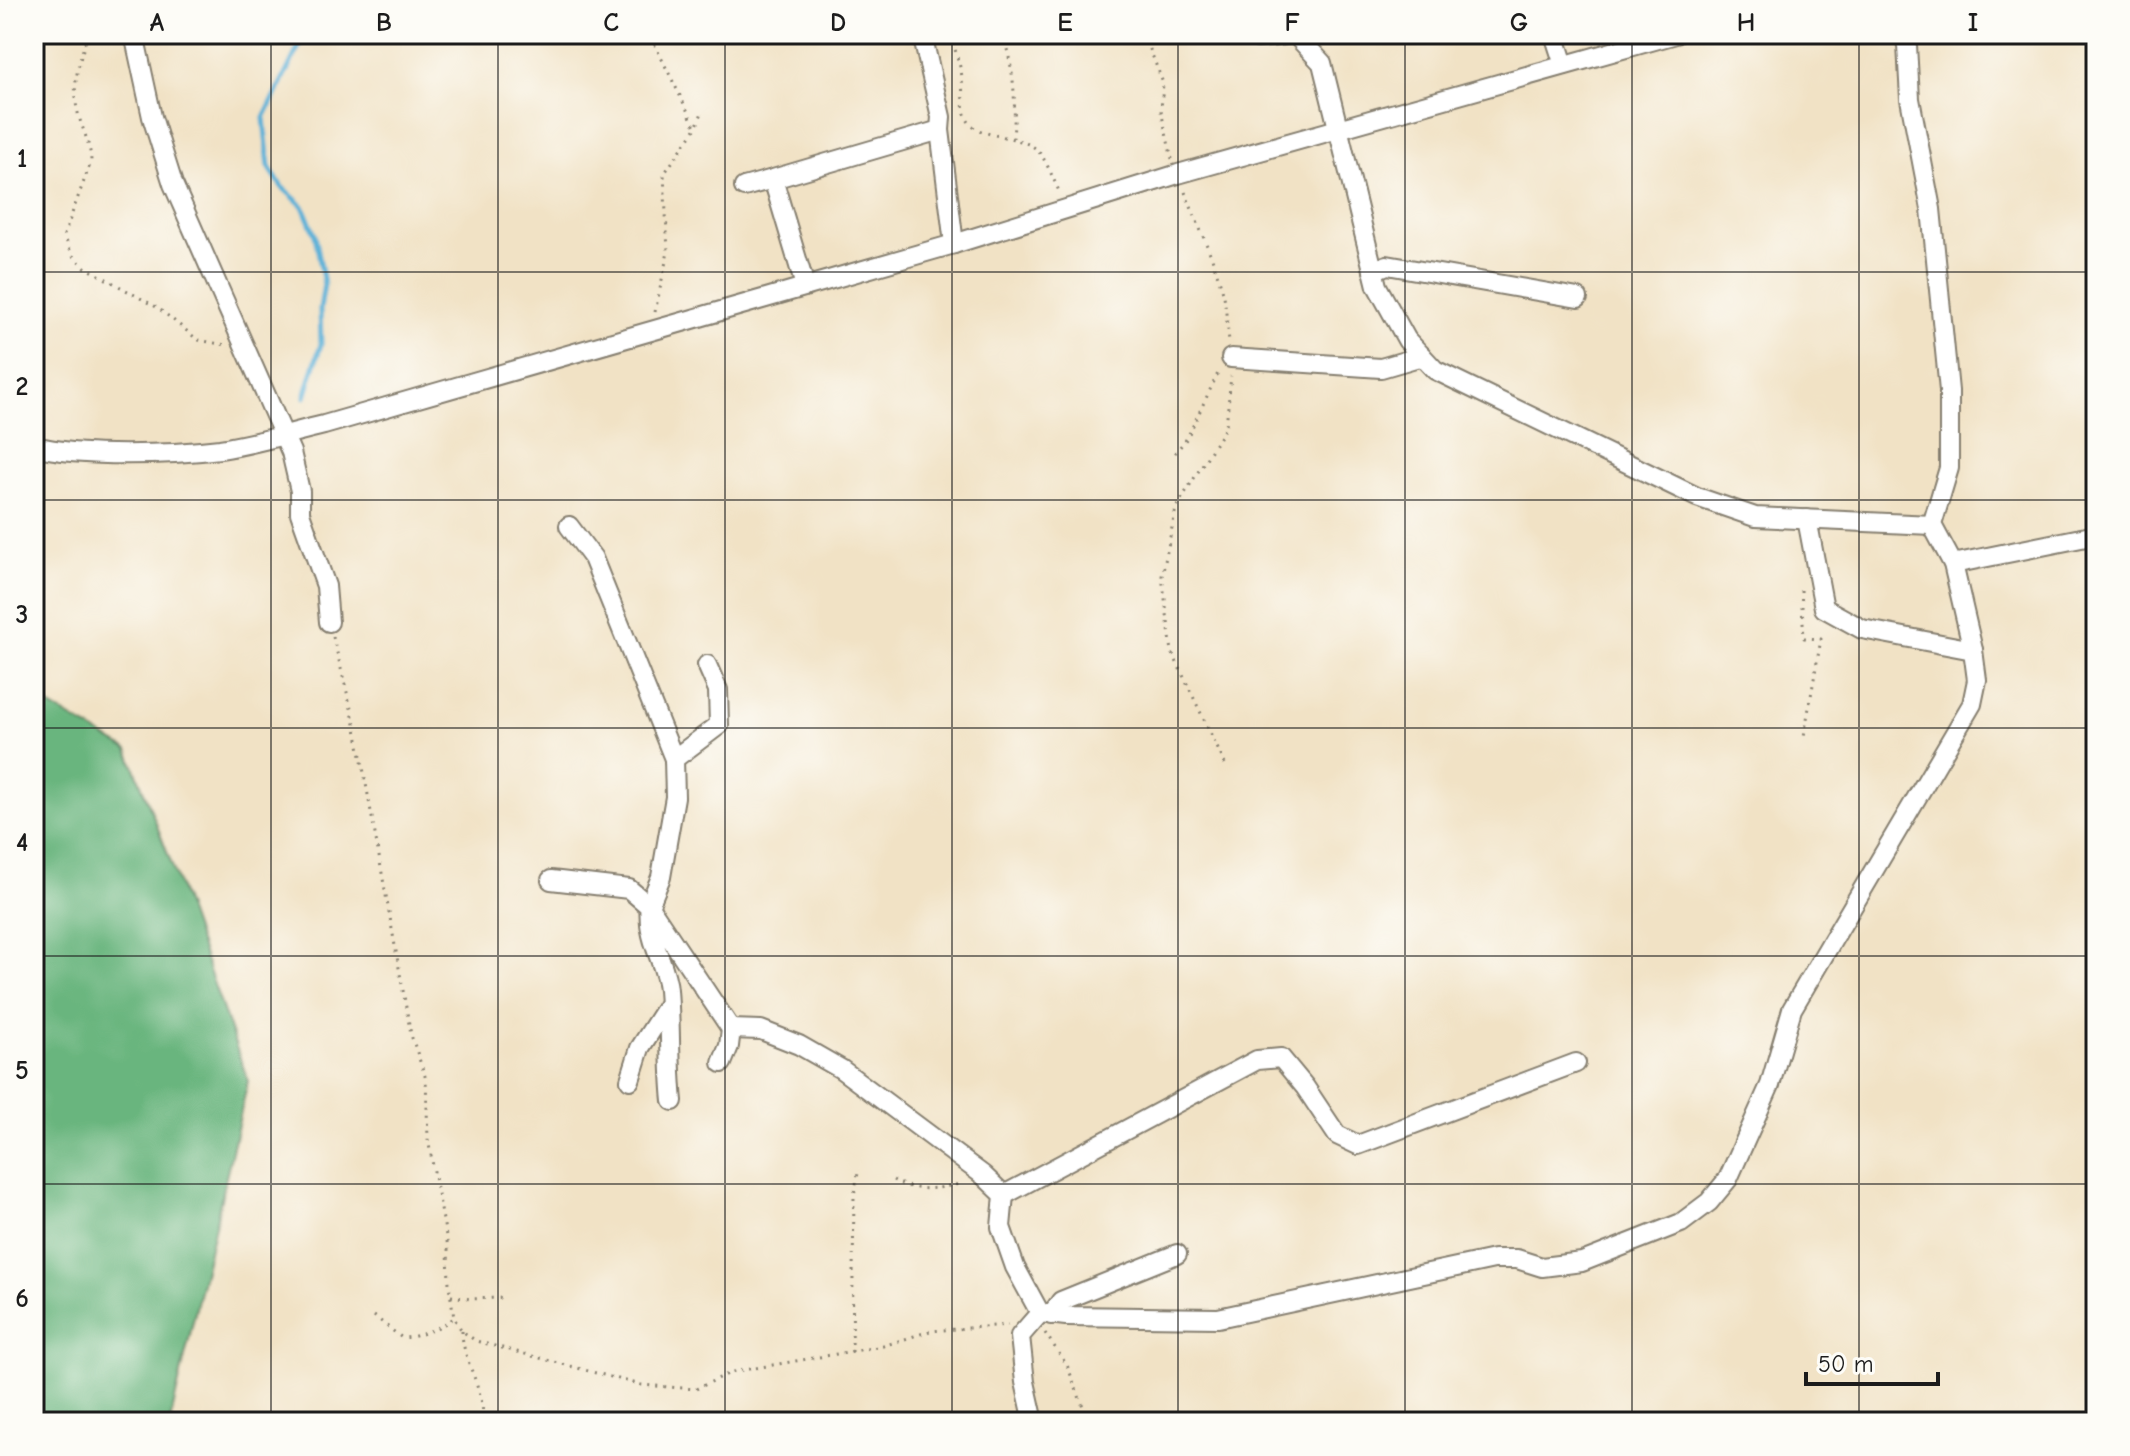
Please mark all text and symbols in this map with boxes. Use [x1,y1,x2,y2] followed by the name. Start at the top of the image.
[150,8,165,38] text: A
[376,8,392,38] text: B
[603,8,619,38] text: C
[830,8,846,38] text: D
[1057,8,1073,38] text: E
[1284,8,1300,38] text: F
[1510,8,1528,38] text: G
[1737,8,1755,38] text: H
[1968,8,1978,38] text: I
[17,144,27,174] text: 1
[16,372,28,402] text: 2
[16,600,28,630] text: 3
[16,828,28,858] text: 4
[15,1056,29,1086] text: 5
[15,1284,29,1314] text: 6
[1806,1336,1938,1386] scale bar
[1818,1350,1874,1378] text: 50 m

